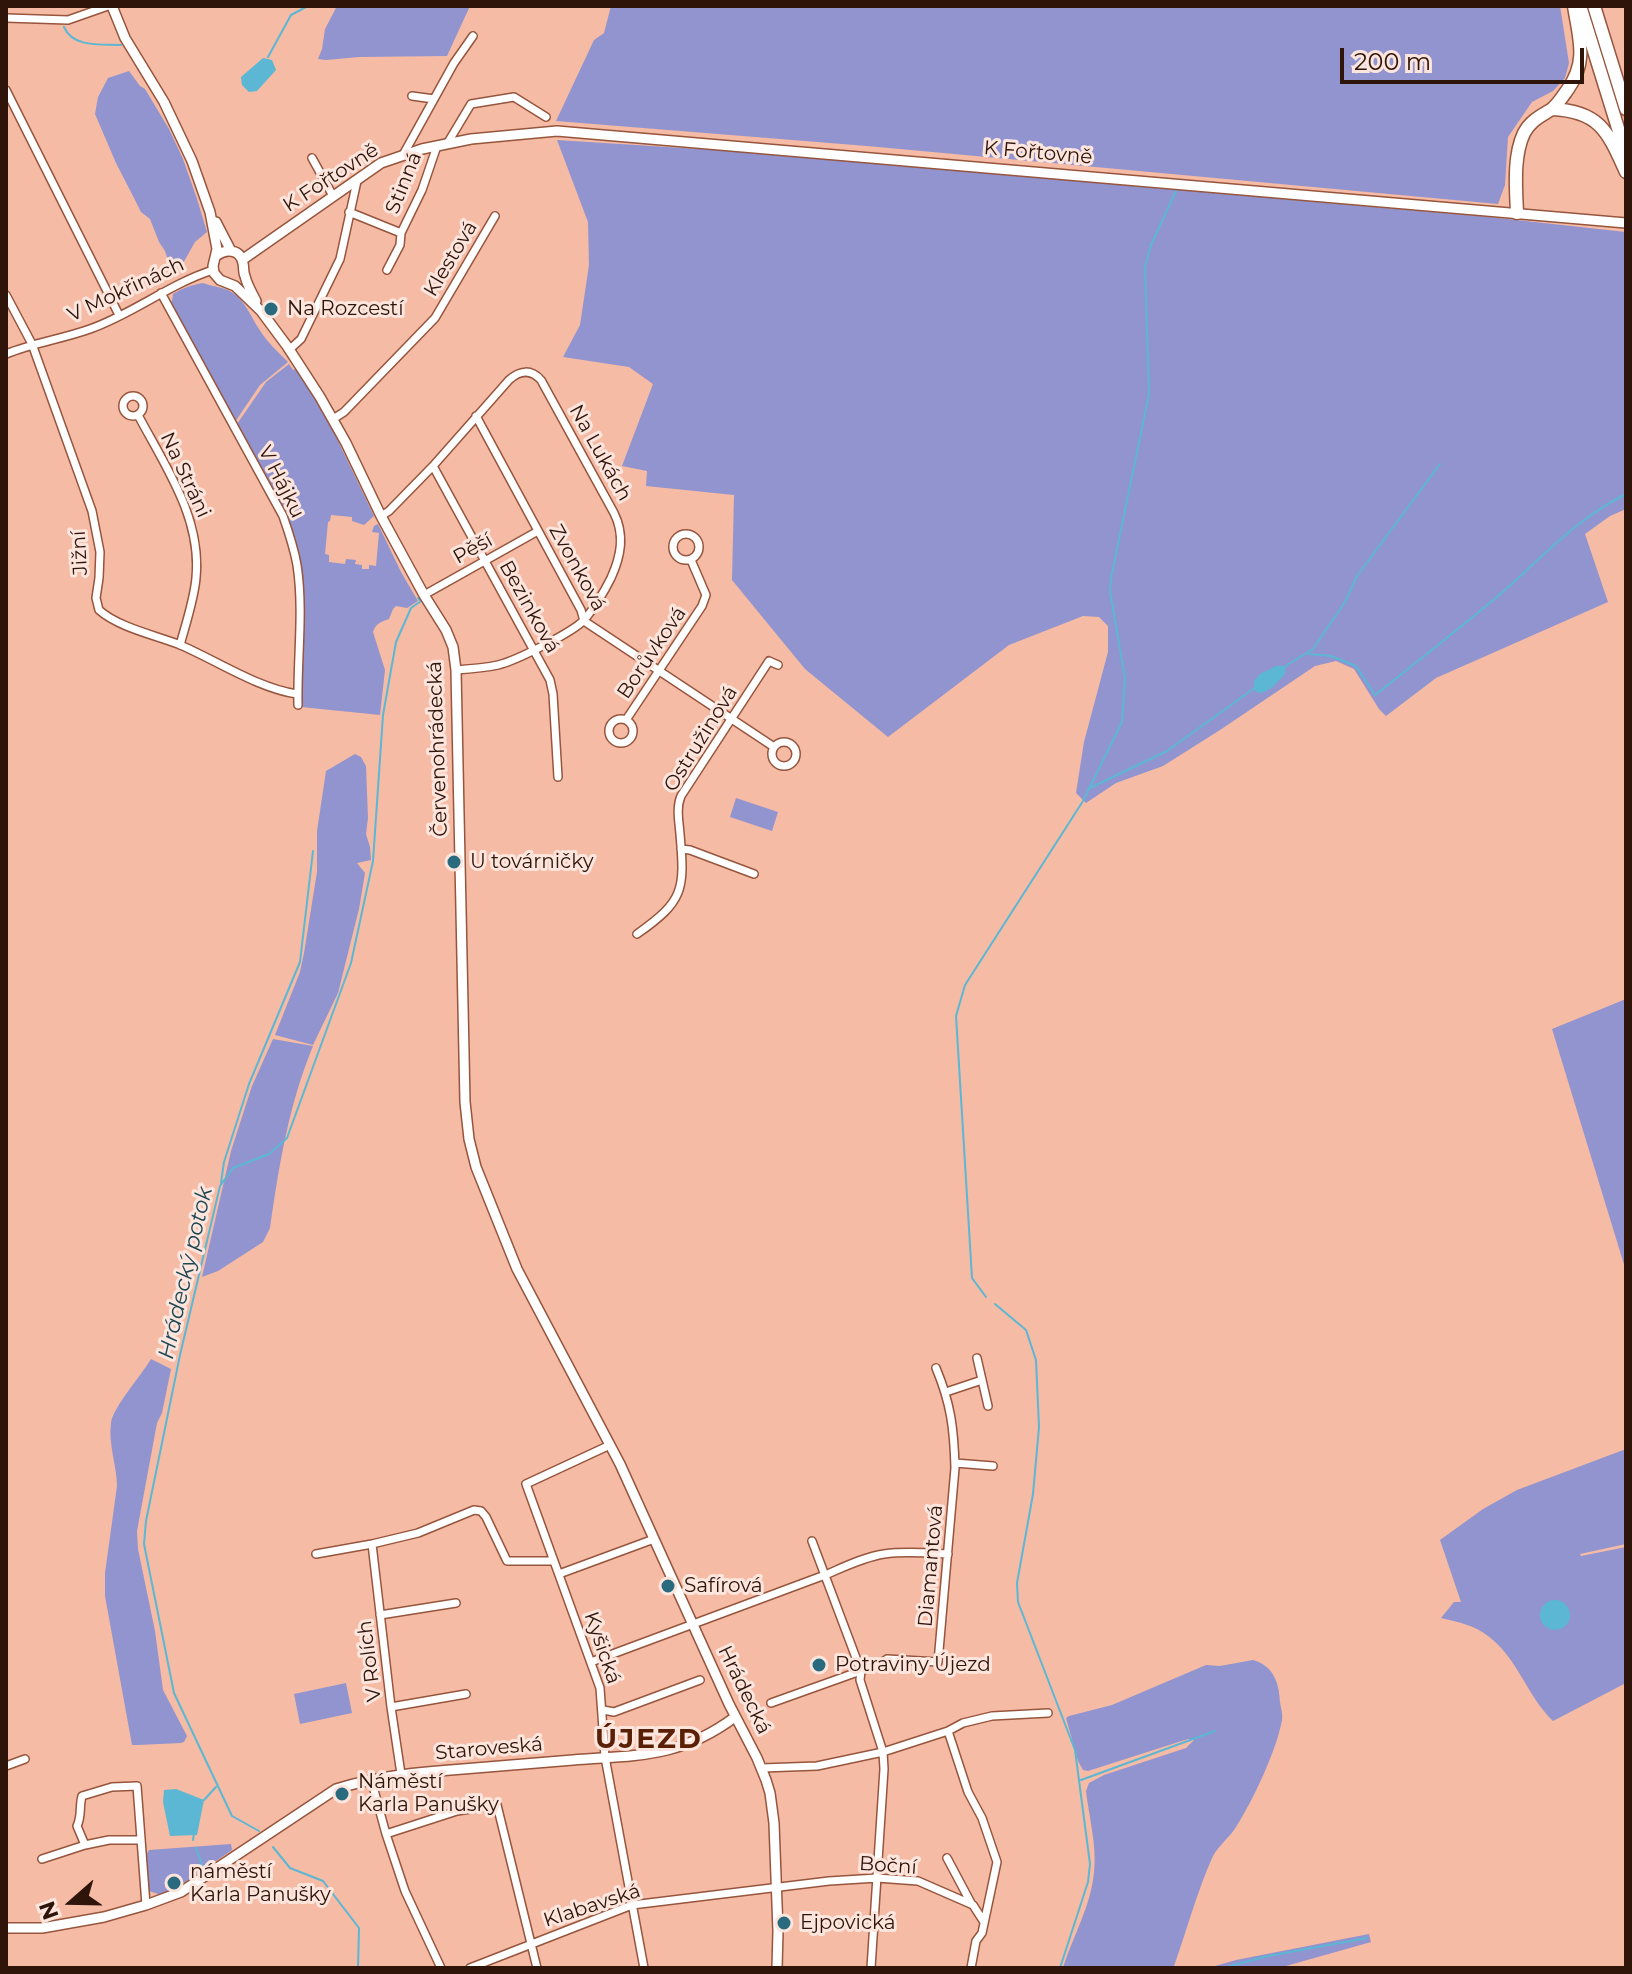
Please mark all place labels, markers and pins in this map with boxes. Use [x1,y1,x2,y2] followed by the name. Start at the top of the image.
[287,297,404,321] place label: Na Rozcestí
[262,300,280,318] marker: Na Rozcestí
[470,850,593,874] place label: U továrničky
[445,853,463,871] marker: U továrničky
[684,1574,763,1598] place label: Safírová
[659,1577,677,1595] marker: Safírová
[835,1653,991,1677] place label: Potraviny Újezd
[810,1656,828,1674] marker: Potraviny Újezd
[358,1770,499,1817] place label: Náměstí Karla Panušky
[333,1785,351,1803] marker: Náměstí Karla Panušky
[190,1860,331,1907] place label: náměstí Karla Panušky
[165,1874,183,1892] marker: náměstí Karla Panušky
[800,1911,896,1935] place label: Ejpovická
[775,1914,793,1932] marker: Ejpovická

